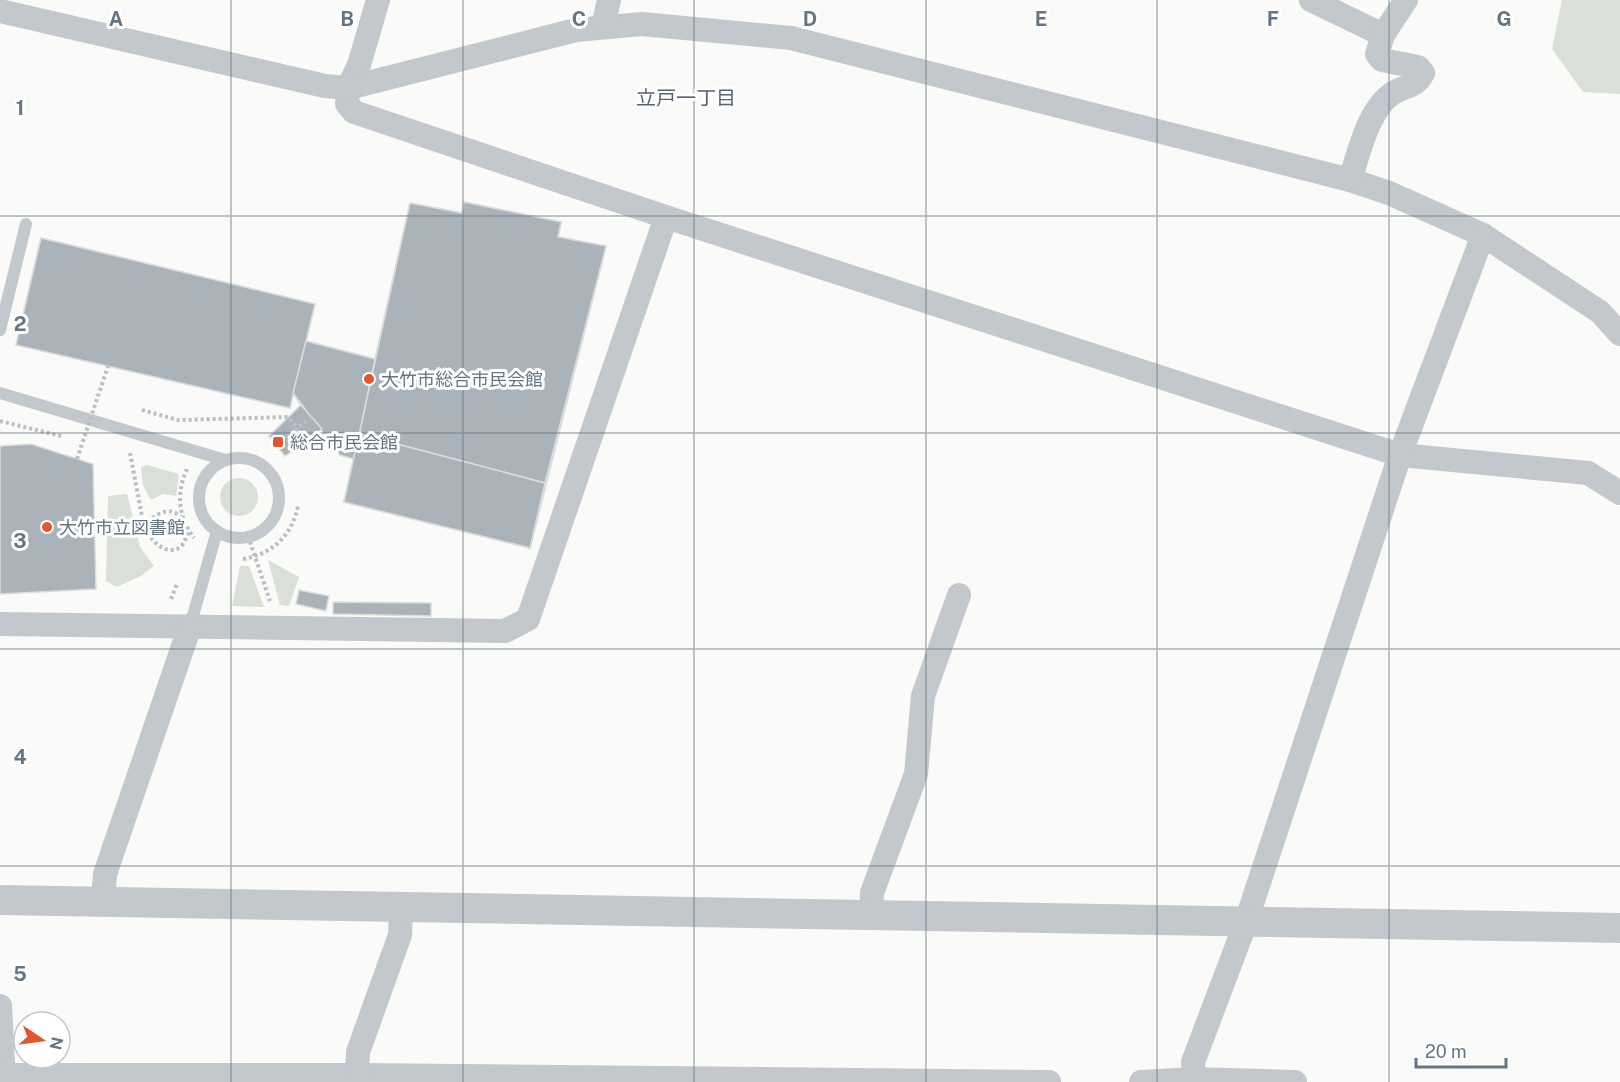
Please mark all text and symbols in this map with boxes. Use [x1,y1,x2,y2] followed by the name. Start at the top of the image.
[109,7,123,31] text: A
[340,7,354,31] text: B
[572,7,586,31] text: C
[803,7,817,31] text: D
[1035,7,1047,31] text: E
[1267,7,1279,31] text: F
[1496,7,1512,31] text: G
[636,86,736,110] district label: 立戸一丁目
[16,96,24,120] text: 1
[14,312,26,336] text: 2
[381,369,543,390] place label: 大竹市総合市民会館
[362,372,376,386] marker: 大竹市総合市民会館
[290,432,398,453] place label: 総合市民会館
[271,435,285,449] marker: 総合市民会館
[59,517,185,538] place label: 大竹市立図書館
[40,520,54,534] marker: 大竹市立図書館
[13,529,27,553] text: 3
[13,745,27,769] text: 4
[13,962,27,986] text: 5
[12,1010,72,1070] north arrow
[1416,1031,1506,1069] scale bar
[45,1035,67,1051] text: N
[1425,1041,1467,1062] text: 20 m

